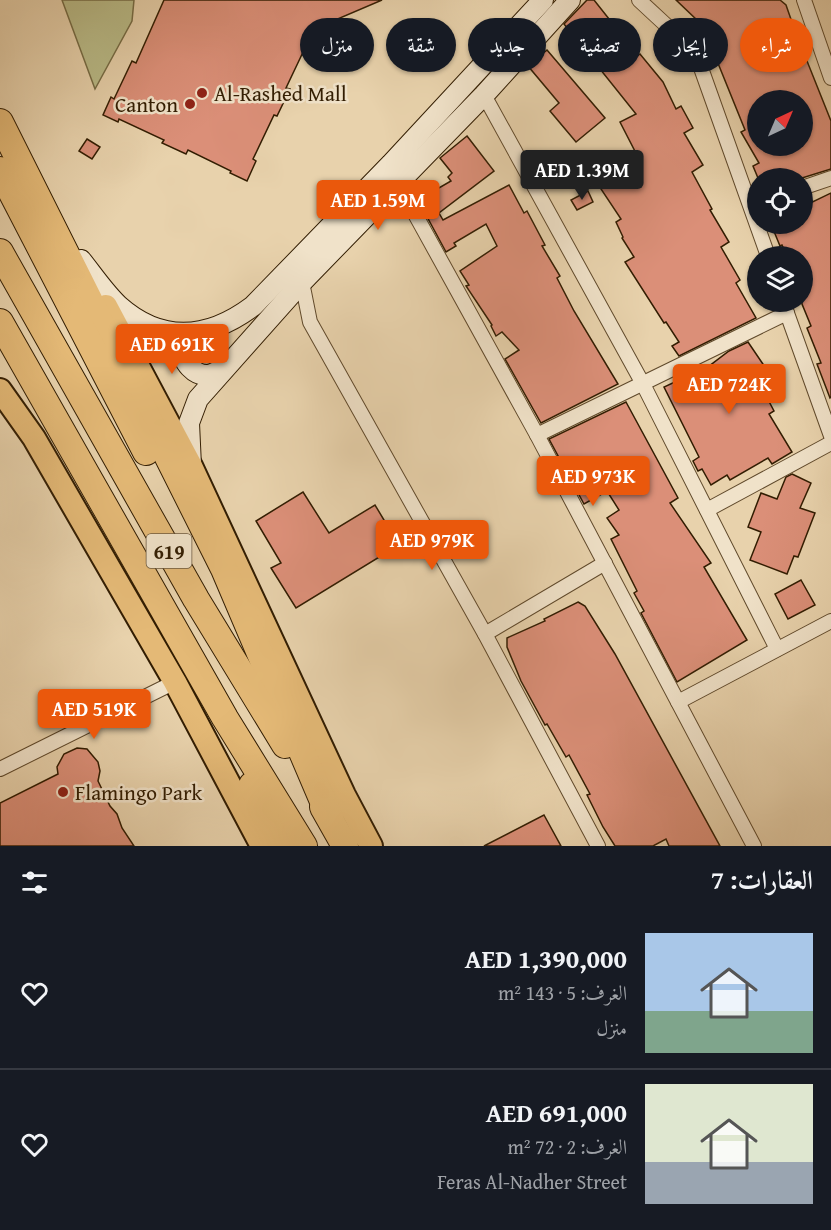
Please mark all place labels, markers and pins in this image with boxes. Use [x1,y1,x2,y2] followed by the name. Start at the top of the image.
[214,78,347,109] place label: Al-Rashed Mall
[195,86,209,100] marker: Al-Rashed Mall
[115,89,178,120] place label: Canton
[183,97,197,111] marker: Canton
[513,150,651,201] pin: AED 1.39M
[309,180,447,231] pin: AED 1.59M
[110,324,234,375] pin: AED 691K
[667,364,791,415] pin: AED 724K
[531,456,655,507] pin: AED 973K
[370,520,494,571] pin: AED 979K
[32,689,156,740] pin: AED 519K
[75,777,203,808] place label: Flamingo Park
[56,785,70,799] marker: Flamingo Park

